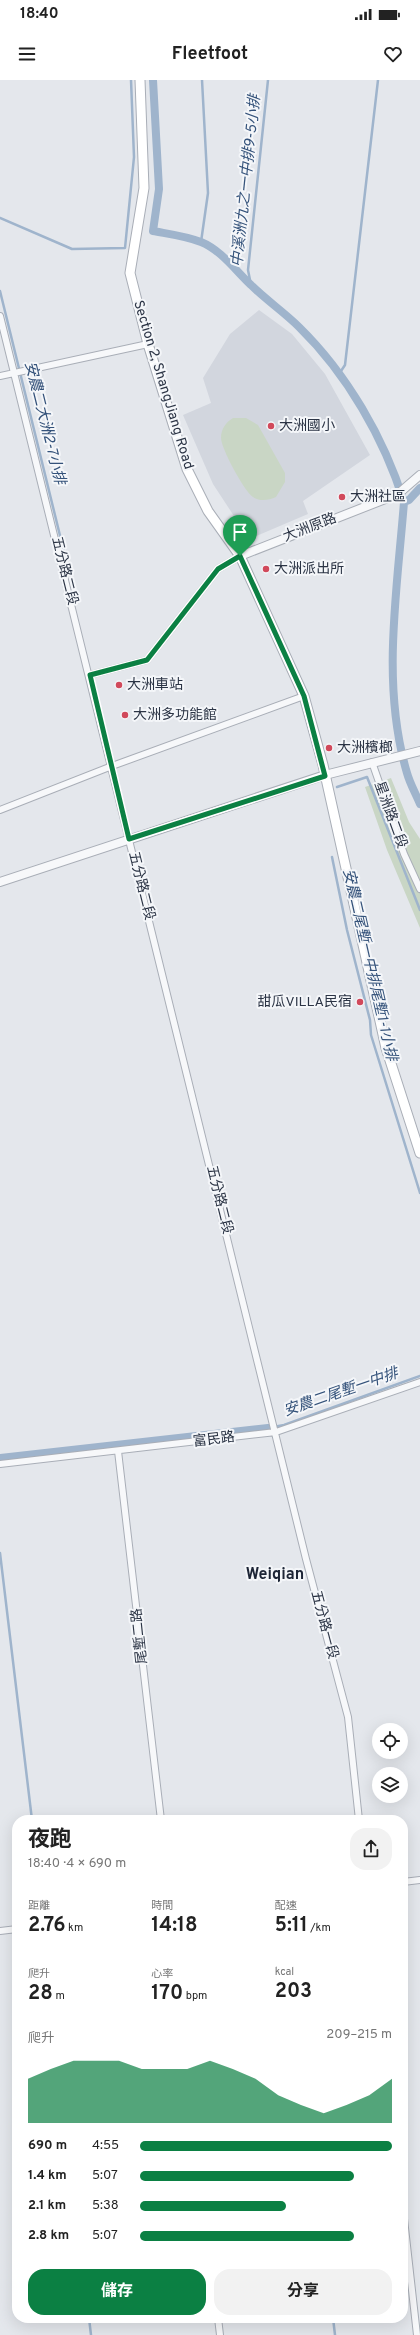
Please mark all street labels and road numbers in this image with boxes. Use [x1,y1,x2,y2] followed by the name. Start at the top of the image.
[129,299,197,471] street label: Section 2, ShangJiang Road
[280,509,339,546] street label: 大洲原路
[47,535,81,607] street label: 五分路二段
[370,779,411,851] street label: 星洲路二段
[124,850,158,922] street label: 五分路二段
[202,1164,236,1236] street label: 五分路二段
[192,1429,236,1451] street label: 富民路
[307,1589,341,1661] street label: 五分路一段
[129,1607,151,1665] street label: 尾塹二路

